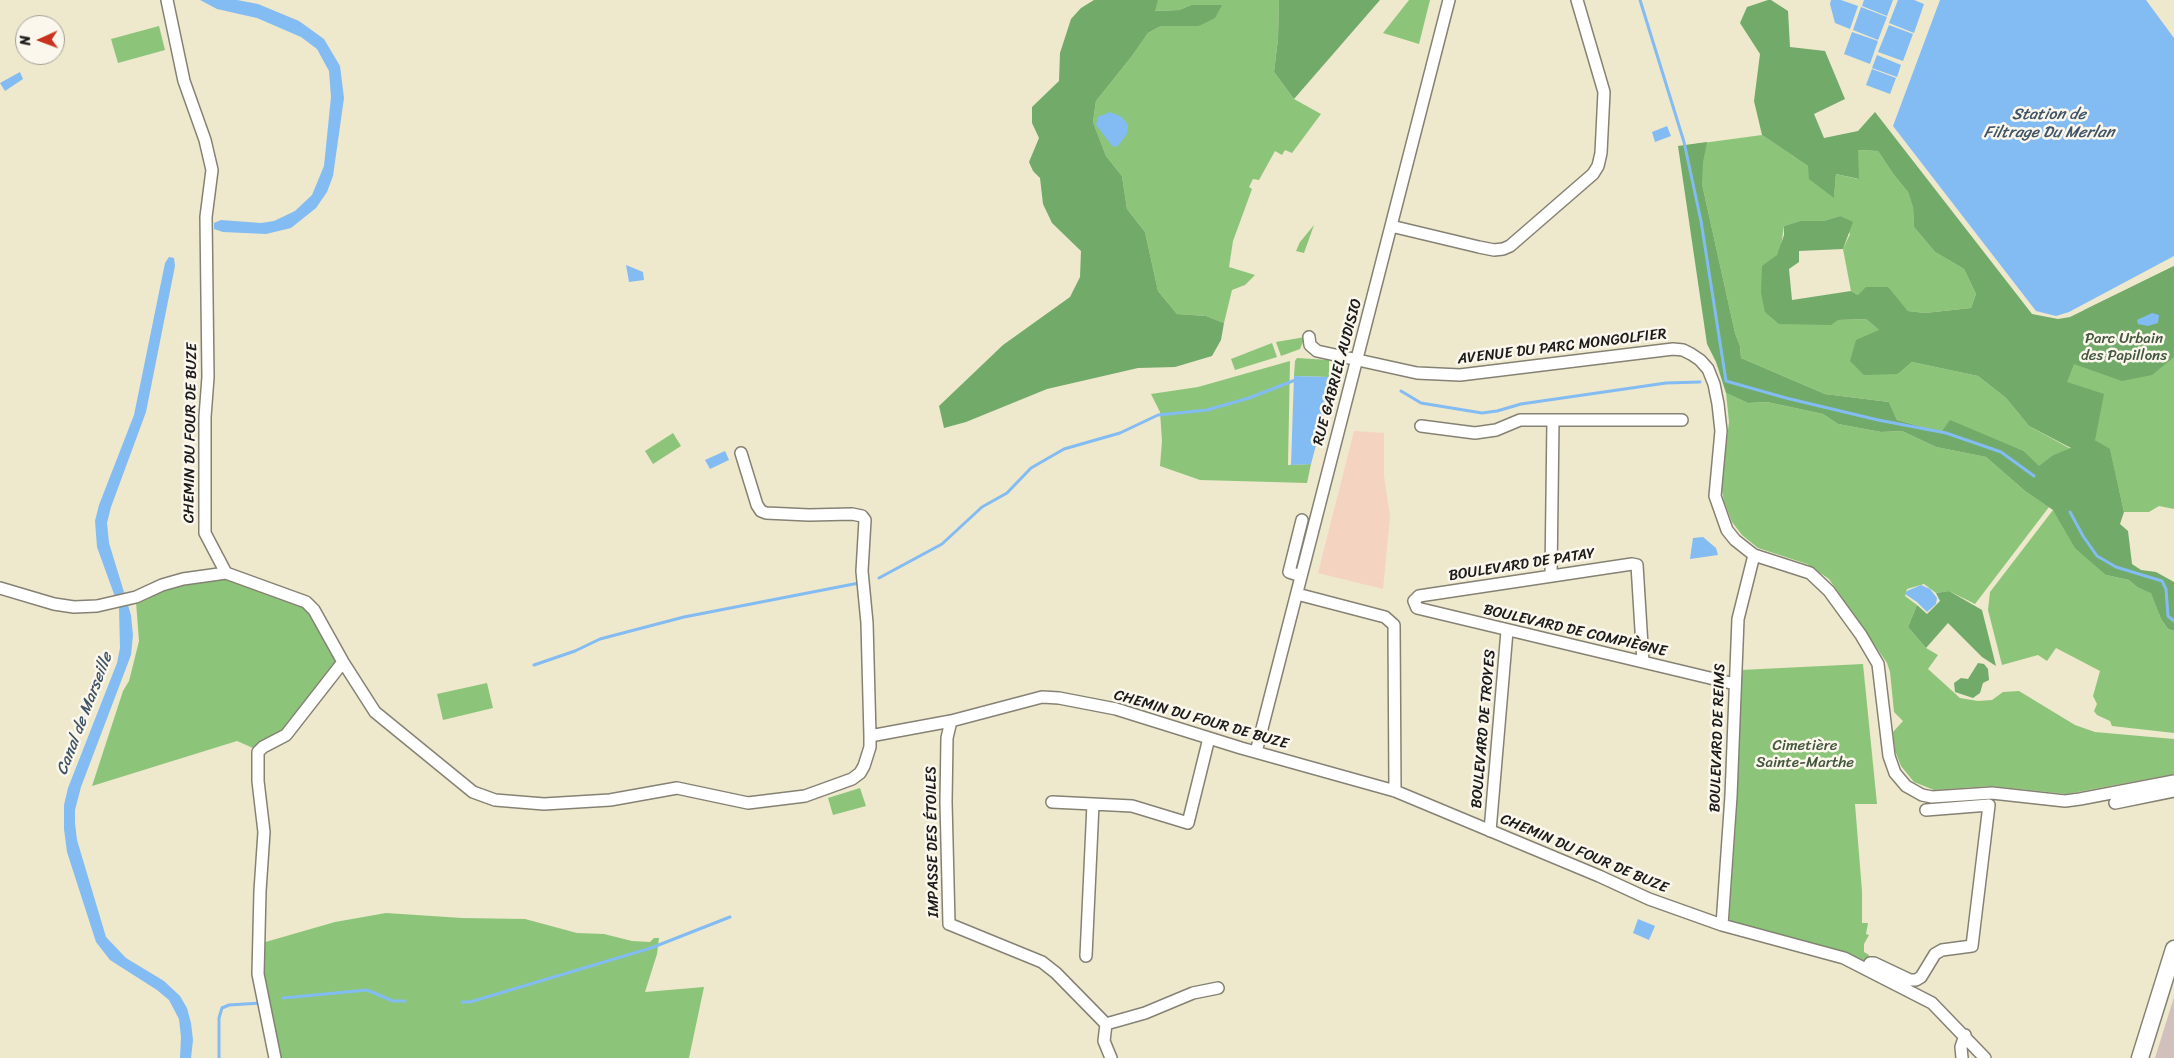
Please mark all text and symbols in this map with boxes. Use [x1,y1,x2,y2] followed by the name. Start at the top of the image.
[15,15,65,65] north arrow
[13,35,38,46] text: N
[1984,105,2114,143] water label: Station de Filtrage Du Merlan
[1310,297,1366,447] street label: RUE GABRIEL AUDISIO
[1457,325,1667,369] street label: AVENUE DU PARC MONGOLFIER
[2081,330,2167,365] park label: Parc Urbain des Papillons
[180,343,202,523] street label: CHEMIN DU FOUR DE BUZE
[1448,545,1596,585] street label: BOULEVARD DE PATAY
[1481,601,1669,661] street label: BOULEVARD DE COMPIÈGNE
[1468,649,1500,809] street label: BOULEVARD DE TROYES
[53,650,117,778] water label: Canal de Marseille
[1706,663,1730,813] street label: BOULEVARD DE REIMS
[1112,686,1290,754] street label: CHEMIN DU FOUR DE BUZE
[1756,737,1854,772] park label: Cimetière Sainte-Marthe
[923,766,943,918] street label: IMPASSE DES ÉTOILES
[1497,810,1671,898] street label: CHEMIN DU FOUR DE BUZE

